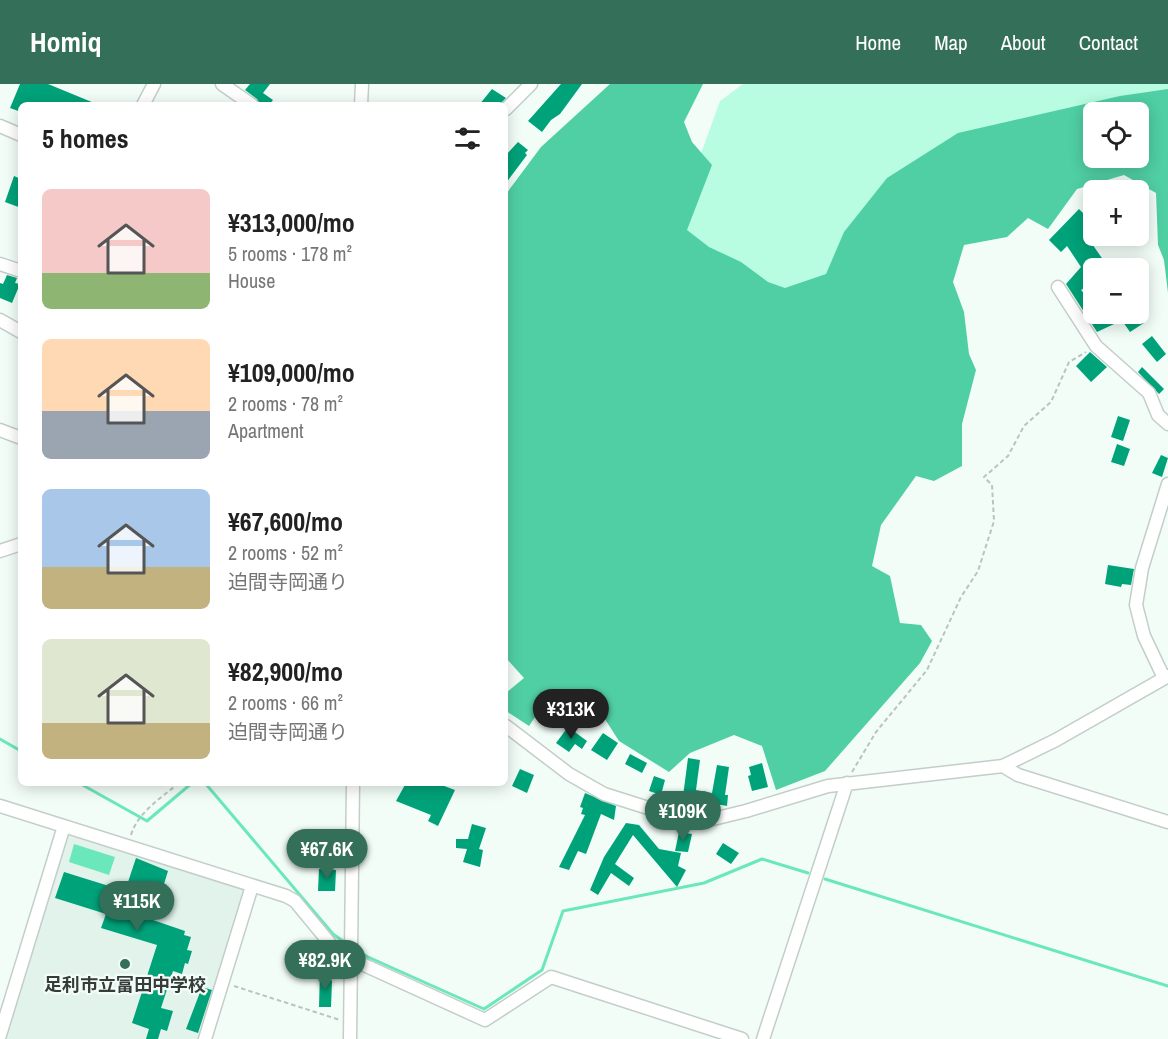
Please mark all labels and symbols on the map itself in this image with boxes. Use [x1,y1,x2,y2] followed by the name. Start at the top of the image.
[529,689,613,740] pin: ¥313K
[641,791,725,842] pin: ¥109K
[278,829,376,880] pin: ¥67.6K
[95,881,179,932] pin: ¥115K
[276,940,374,991] pin: ¥82.9K
[118,957,132,971] marker: 足利市立富田中学校
[44,972,206,997] place label: 足利市立富田中学校

